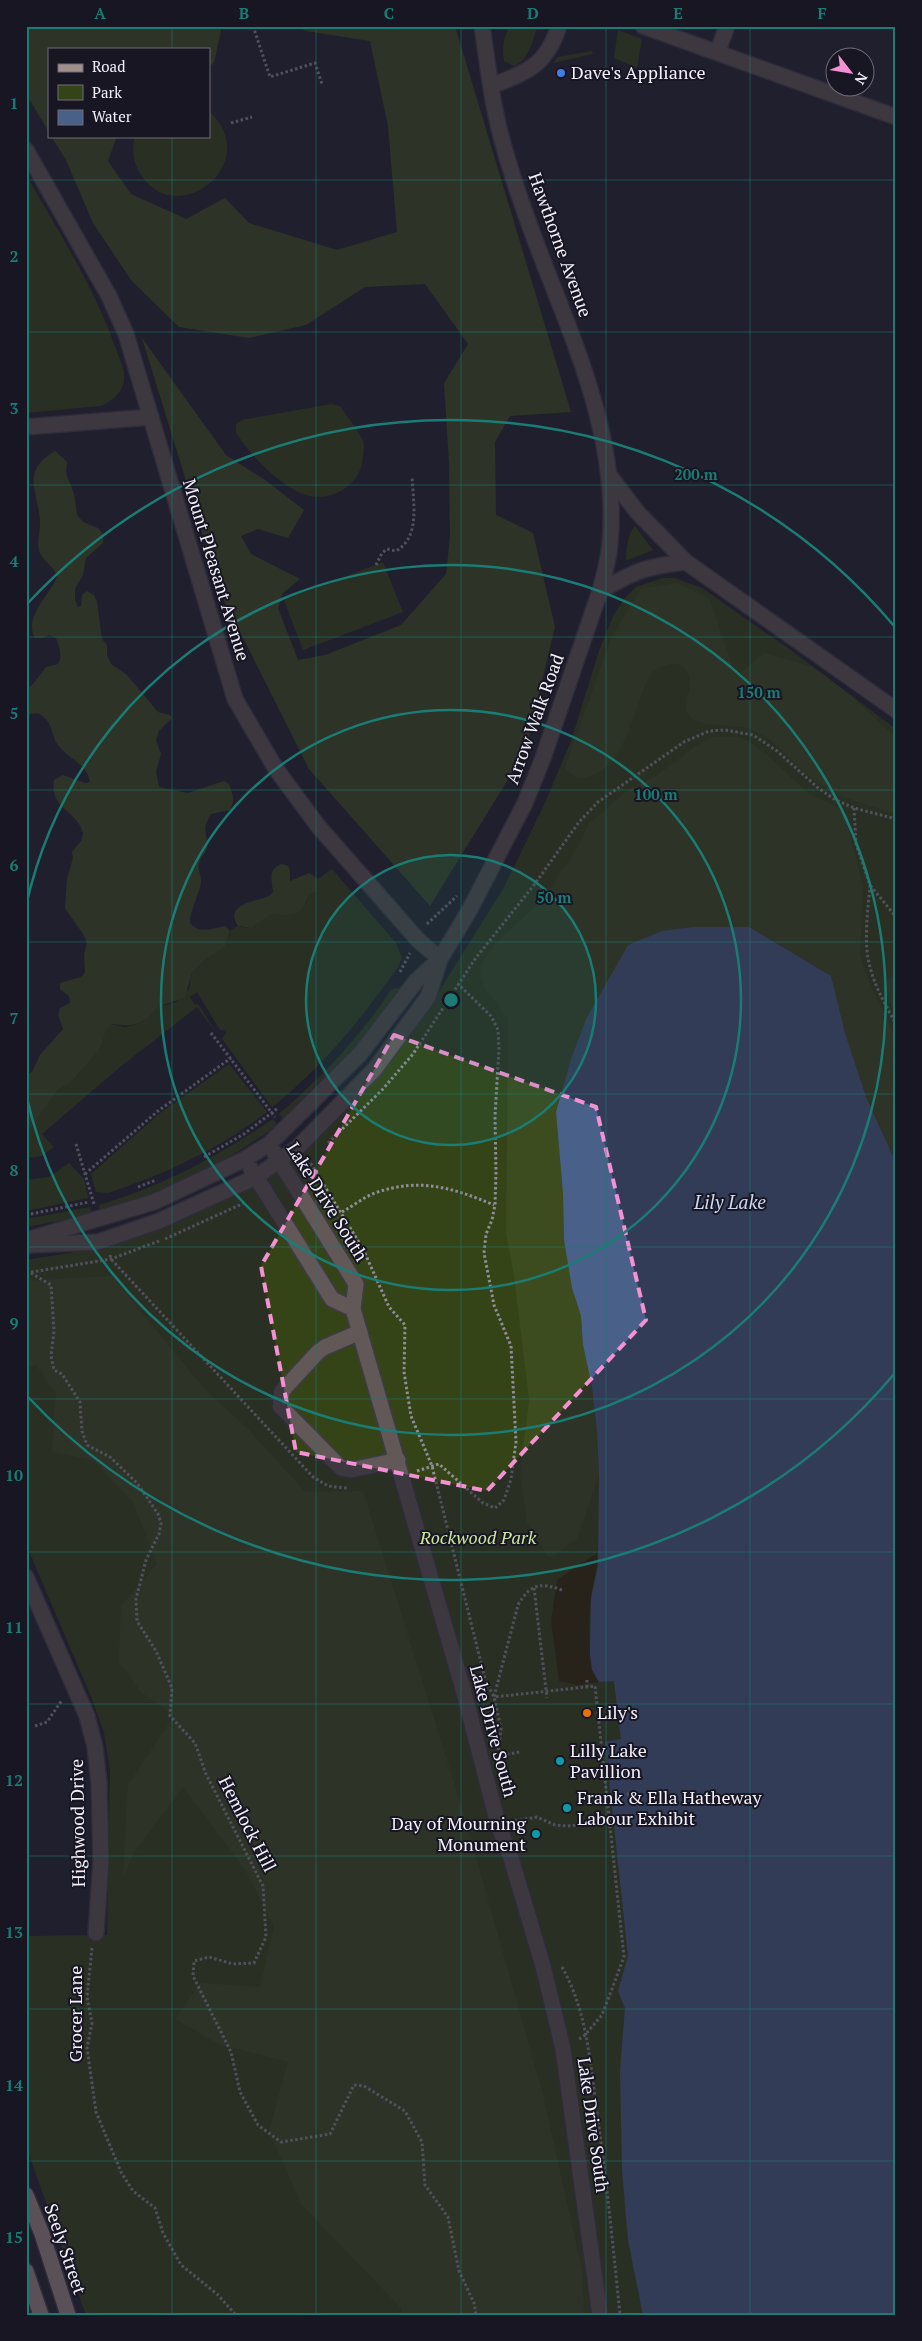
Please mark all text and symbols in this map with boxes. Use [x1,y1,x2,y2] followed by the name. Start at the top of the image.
[94,2,106,24] text: A
[239,2,249,24] text: B
[384,2,394,24] text: C
[527,2,539,24] text: D
[673,2,683,24] text: E
[817,2,827,24] text: F
[48,48,210,138] legend
[824,48,874,98] north arrow
[92,56,125,76] text: Road
[571,60,706,84] place label: Dave's Appliance
[555,67,567,79] marker: Dave's Appliance
[850,70,872,89] text: N
[92,82,122,102] text: Park
[9,92,19,114] text: 1
[92,106,132,126] text: Water
[524,169,598,320] street label: Hawthorne Avenue
[9,245,19,267] text: 2
[9,397,19,419] text: 3
[674,464,718,484] text: 200 m
[178,476,256,664] street label: Mount Pleasant Avenue
[9,550,19,572] text: 4
[499,650,569,787] street label: Arrow Walk Road
[737,682,781,702] text: 150 m
[9,702,19,724] text: 5
[634,784,678,804] text: 100 m
[9,854,19,876] text: 6
[537,887,572,907] text: 50 m
[442,991,460,1009] centre of rings
[9,1007,19,1029] text: 7
[282,1137,374,1266] street label: Lake Drive South
[9,1159,19,1181] text: 8
[693,1189,766,1214] water label: Lily Lake
[9,1312,19,1334] text: 9
[5,1464,23,1486] text: 10
[419,1525,537,1549] park label: Rockwood Park
[5,1616,23,1638] text: 11
[465,1662,523,1800] street label: Lake Drive South
[597,1700,638,1724] place label: Lily's
[581,1707,593,1719] marker: Lily's
[570,1738,647,1783] place label: Lilly Lake Pavillion
[554,1755,566,1767] marker: Lilly Lake Pavillion
[64,1758,90,1888] street label: Highwood Drive
[5,1769,23,1791] text: 12
[213,1772,282,1876] street label: Hemlock Hill
[577,1785,763,1830] place label: Frank & Ella Hatheway Labour Exhibit
[561,1802,573,1814] marker: Frank & Ella Hatheway Labour Exhibit
[391,1811,527,1856] place label: Day of Mourning Monument
[530,1828,542,1840] marker: Day of Mourning Monument
[5,1921,23,1943] text: 13
[63,1966,87,2062] street label: Grocer Lane
[573,2056,615,2194] street label: Lake Drive South
[5,2074,23,2096] text: 14
[39,2200,93,2298] street label: Seely Street
[5,2226,23,2248] text: 15

